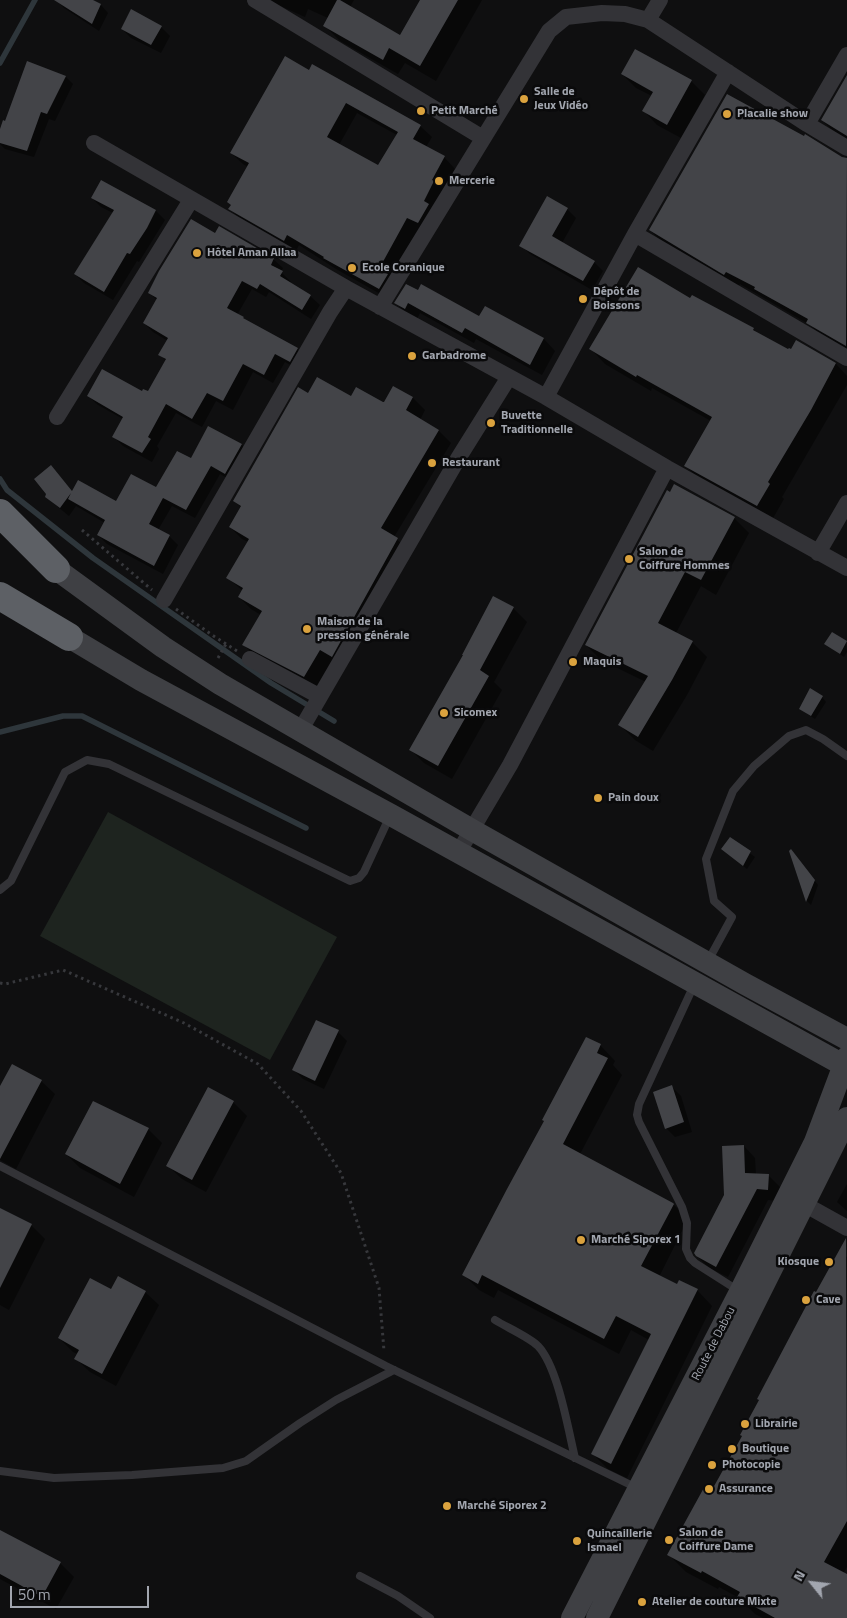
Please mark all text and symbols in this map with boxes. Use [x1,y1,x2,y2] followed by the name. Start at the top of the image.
[534,85,588,113] place label: Salle de Jeux Vidéo
[518,93,530,105] marker: Salle de Jeux Vidéo
[431,104,498,118] place label: Petit Marché
[415,105,427,117] marker: Petit Marché
[737,107,808,121] place label: Placalie show
[721,108,733,120] marker: Placalie show
[449,174,495,188] place label: Mercerie
[433,175,445,187] marker: Mercerie
[207,246,296,260] place label: Hôtel Aman Allaa
[191,247,203,259] marker: Hôtel Aman Allaa
[362,261,445,275] place label: Ecole Coranique
[346,262,358,274] marker: Ecole Coranique
[593,285,640,313] place label: Dépôt de Boissons
[577,293,589,305] marker: Dépôt de Boissons
[422,349,486,363] place label: Garbadrome
[406,350,418,362] marker: Garbadrome
[501,409,573,437] place label: Buvette Traditionnelle
[485,417,497,429] marker: Buvette Traditionnelle
[442,456,500,470] place label: Restaurant
[426,457,438,469] marker: Restaurant
[639,545,730,573] place label: Salon de Coiffure Hommes
[623,553,635,565] marker: Salon de Coiffure Hommes
[317,615,409,643] place label: Maison de la pression générale
[301,623,313,635] marker: Maison de la pression générale
[583,655,621,669] place label: Maquis
[567,656,579,668] marker: Maquis
[454,706,497,720] place label: Sicomex
[438,707,450,719] marker: Sicomex
[608,791,659,805] place label: Pain doux
[592,792,604,804] marker: Pain doux
[591,1233,681,1247] place label: Marché Siporex 1
[575,1234,587,1246] marker: Marché Siporex 1
[777,1255,819,1269] place label: Kiosque
[823,1256,835,1268] marker: Kiosque
[816,1293,841,1307] place label: Cave
[800,1294,812,1306] marker: Cave
[689,1305,739,1383] street label: Route de Dabou
[755,1417,798,1431] place label: Librairie
[739,1418,751,1430] marker: Librairie
[742,1442,789,1456] place label: Boutique
[726,1443,738,1455] marker: Boutique
[722,1458,780,1472] place label: Photocopie
[706,1459,718,1471] marker: Photocopie
[719,1482,773,1496] place label: Assurance
[703,1483,715,1495] marker: Assurance
[457,1499,547,1513] place label: Marché Siporex 2
[441,1500,453,1512] marker: Marché Siporex 2
[679,1526,753,1554] place label: Salon de Coiffure Dame
[587,1527,652,1555] place label: Quincaillerie Ismael
[663,1534,675,1546] marker: Salon de Coiffure Dame
[571,1535,583,1547] marker: Quincaillerie Ismael
[787,1558,837,1608] north arrow
[787,1566,810,1585] text: N
[12,1576,151,1608] scale bar
[18,1583,51,1606] text: 50 m
[652,1595,777,1609] place label: Atelier de couture Mixte
[636,1596,648,1608] marker: Atelier de couture Mixte

